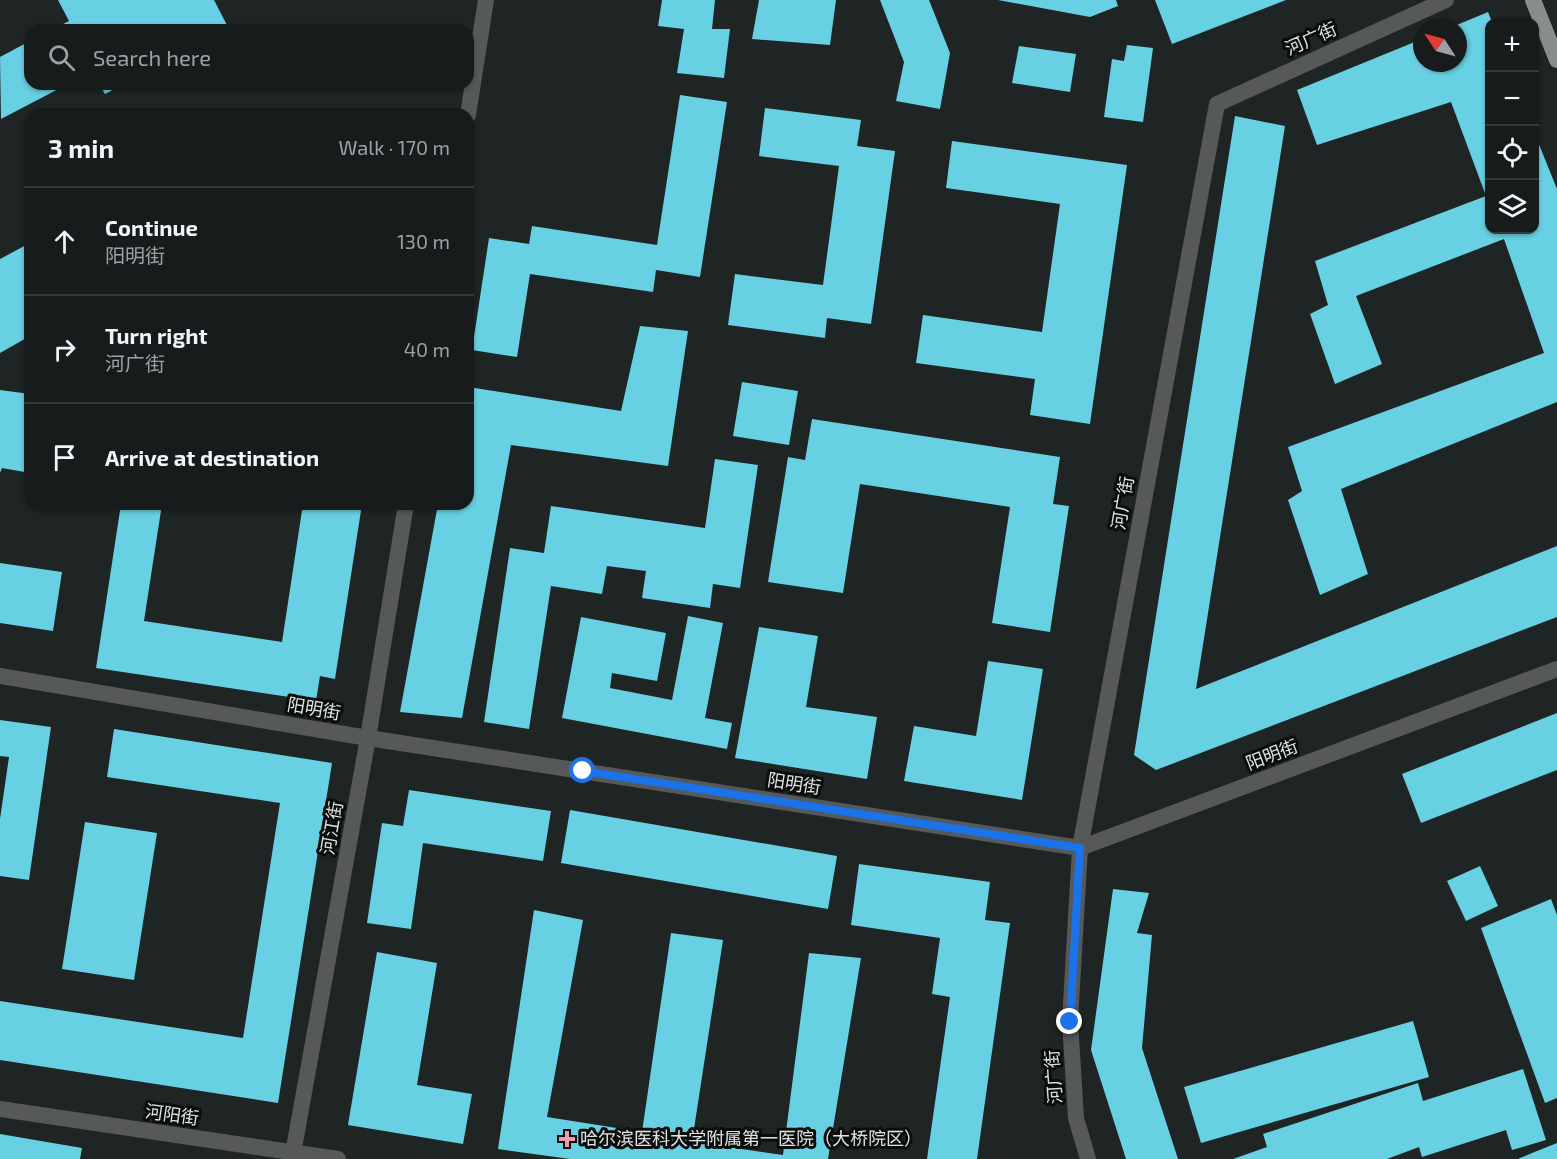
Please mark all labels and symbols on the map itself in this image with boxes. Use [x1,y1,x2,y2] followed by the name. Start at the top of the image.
[1281,17,1340,59] street label: 河广街
[1413,18,1467,72] north arrow
[1106,474,1138,531] street label: 河广街
[286,692,343,724] street label: 阳明街
[1242,734,1301,774] street label: 阳明街
[569,757,595,783] route start
[766,768,823,798] street label: 阳明街
[315,799,347,856] street label: 河江街
[1056,1008,1082,1034] route end
[1040,1049,1066,1105] street label: 河广街
[144,1099,200,1129] street label: 河阳街
[580,1127,922,1149] place label: 哈尔滨医科大学附属第一医院（大桥院区）
[558,1130,576,1148] marker: 哈尔滨医科大学附属第一医院（大桥院区）

